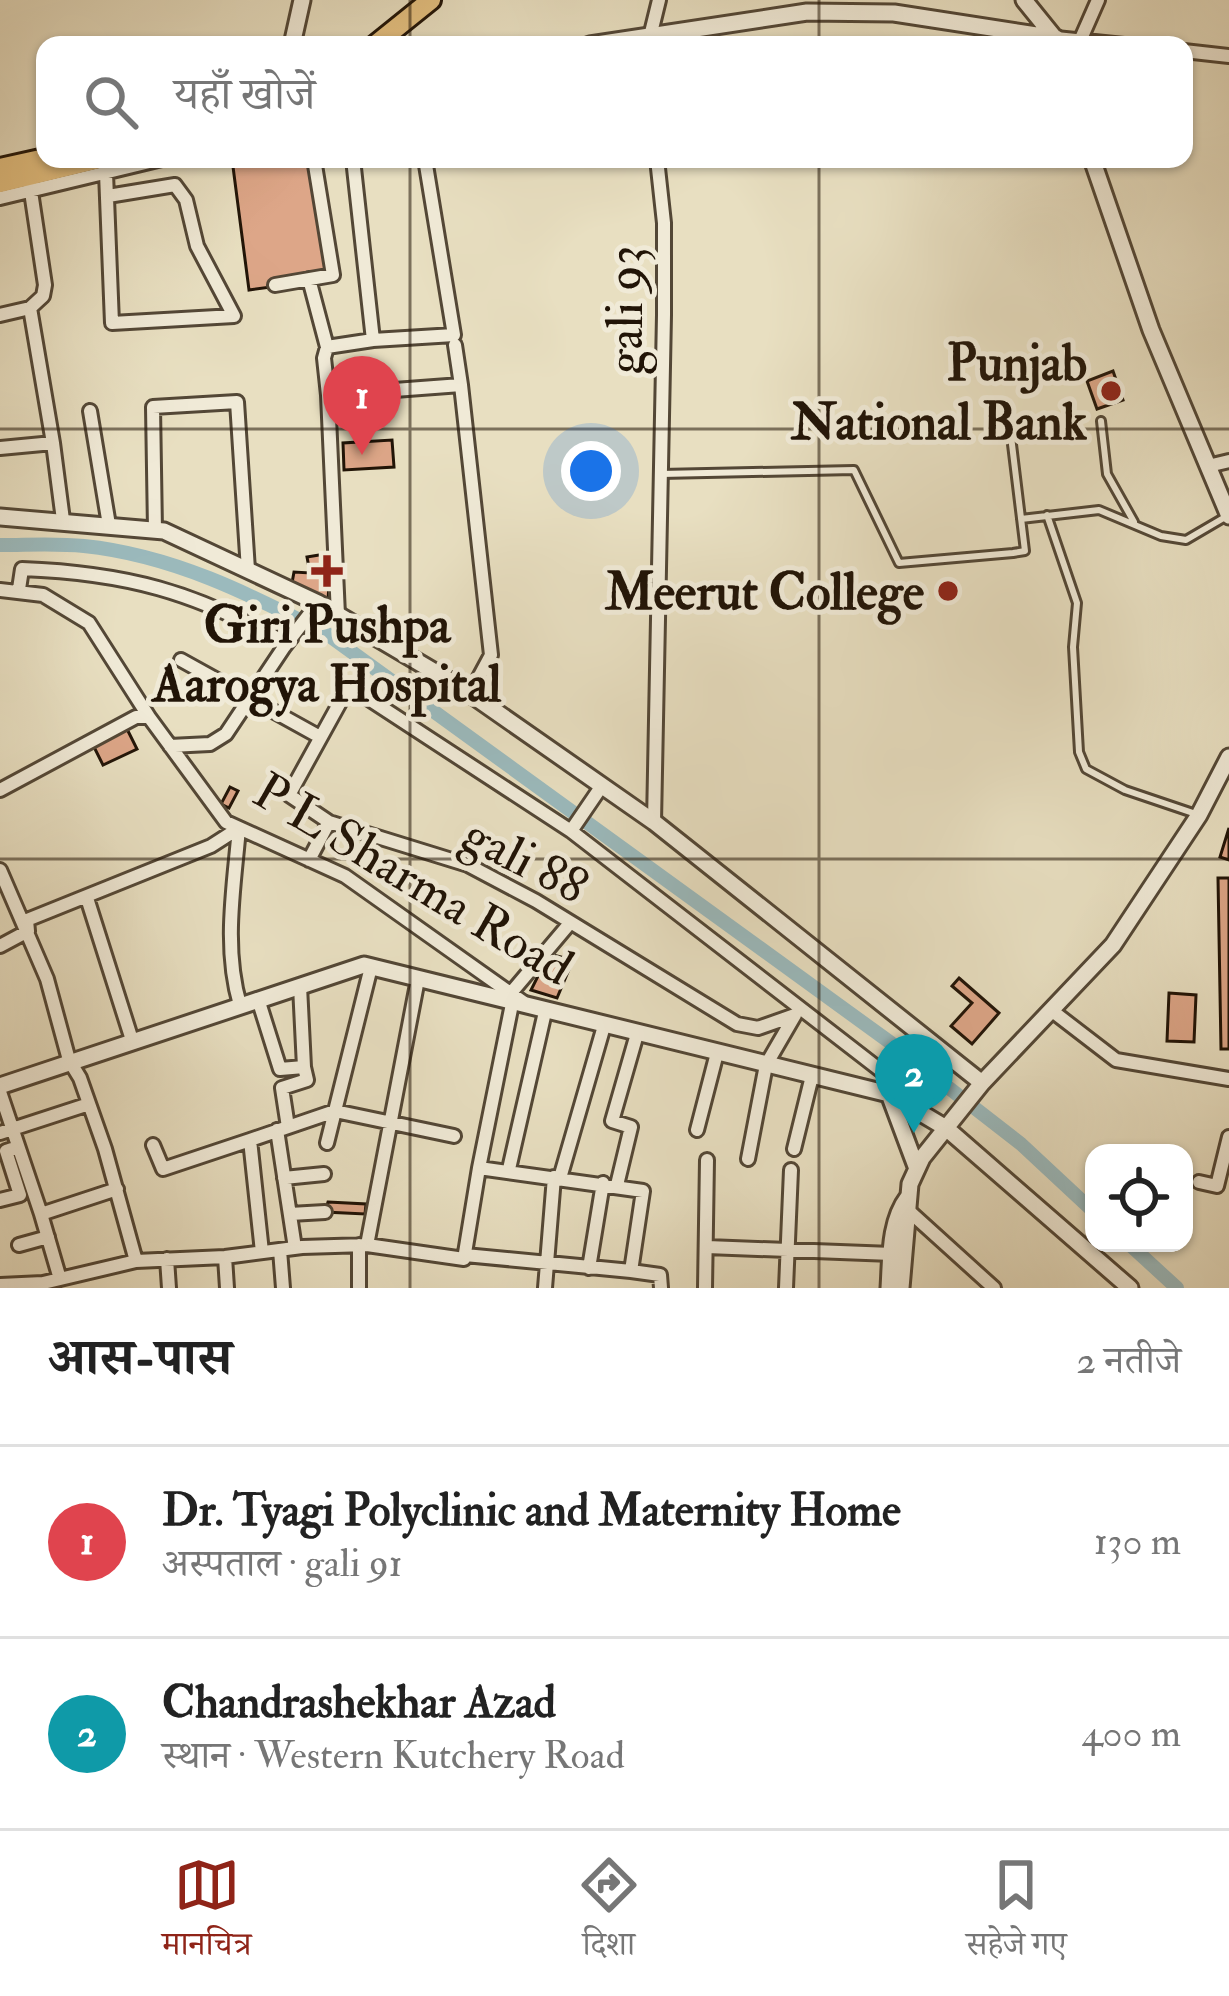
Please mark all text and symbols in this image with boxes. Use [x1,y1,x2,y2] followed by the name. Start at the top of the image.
[36,36,1193,168] search box
[174,67,315,123] text: यहाँ खोजें
[78,69,144,135] icon: search
[594,245,658,375] street label: gali 93
[790,332,1088,455] place label: Punjab National Bank
[323,356,401,455] pin: 1
[1098,378,1124,404] marker: Punjab National Bank
[561,441,621,501] your location
[311,555,343,587] marker: Giri Pushpa Aarogya Hospital
[604,561,925,625] place label: Meerut College
[935,578,961,604] marker: Meerut College
[151,594,502,718] place label: Giri Pushpa Aarogya Hospital
[242,759,584,1000] street label: P L Sharma Road
[452,802,598,919] street label: gali 88
[875,1034,953,1133] pin: 2
[1085,1144,1193,1252] map controls
[1085,1144,1193,1252] button: locate
[48,1326,232,1390] text: आस-पास
[1076,1336,1181,1385] text: 2 नतीजे
[162,1483,901,1539] text: Dr. Tyagi Polyclinic and Maternity Home
[80,1517,94,1566] text: 1
[1094,1517,1181,1566] text: 130 m
[162,1539,402,1588] text: अस्पताल · gali 91
[162,1675,556,1731] text: Chandrashekhar Azad
[77,1709,97,1758] text: 2
[1082,1709,1181,1758] text: 400 m
[162,1731,625,1780] text: स्थान · Western Kutchery Road
[162,1852,252,1976] tab: मानचित्र
[576,1852,642,1976] tab: दिशा
[966,1852,1067,1976] tab: सहेजे गए

